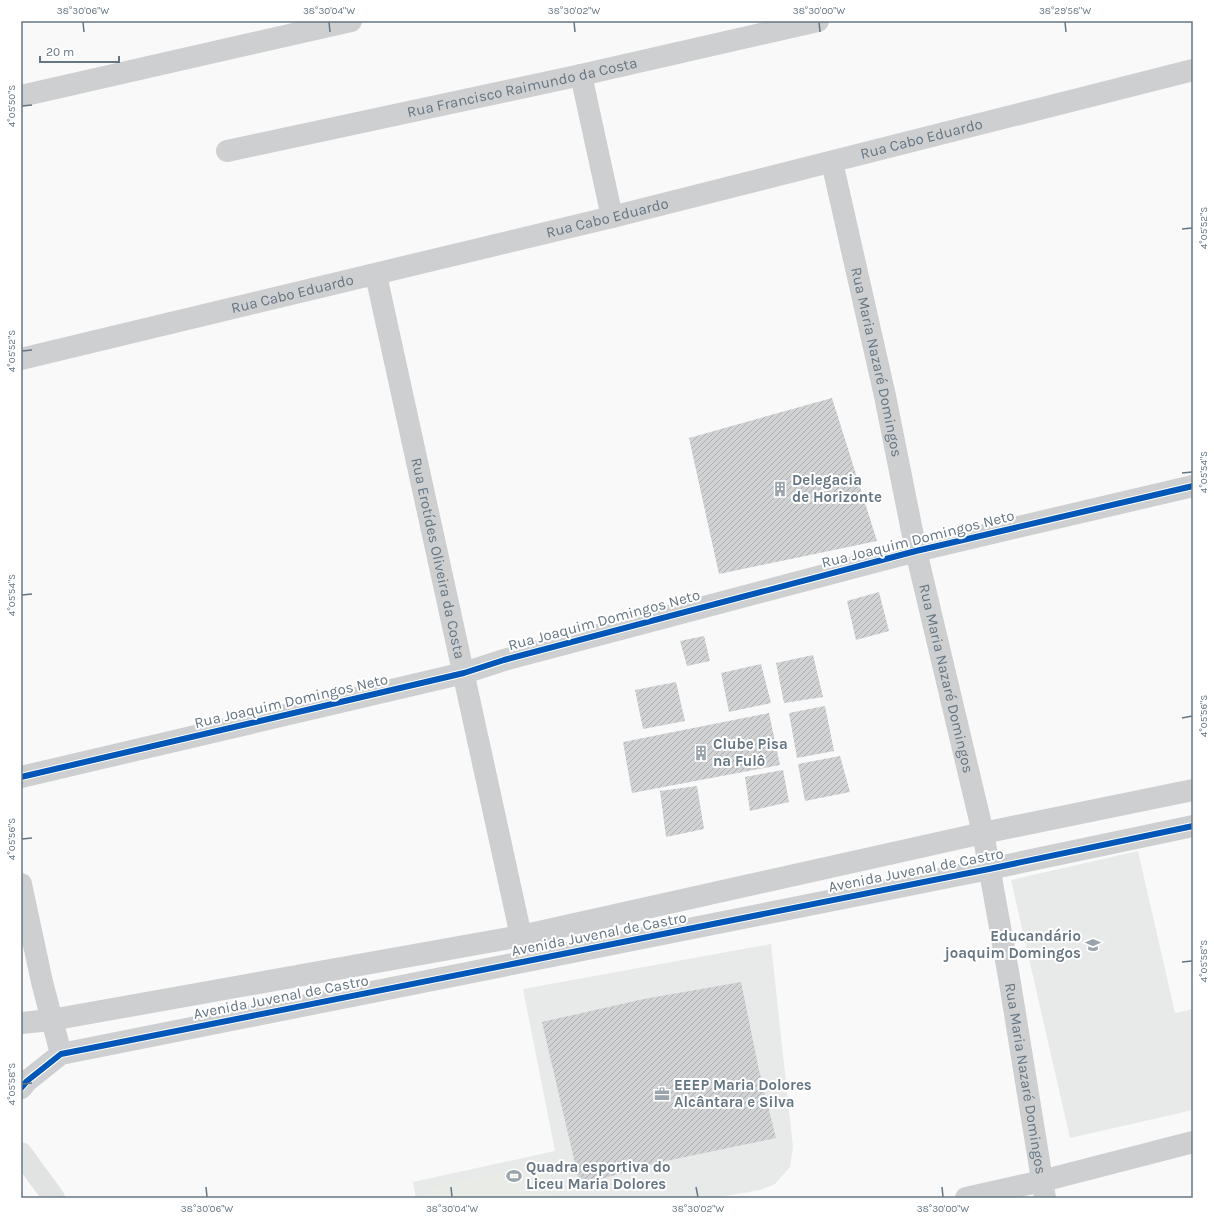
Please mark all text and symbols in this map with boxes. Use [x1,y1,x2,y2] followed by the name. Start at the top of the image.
[57,5,109,17] text: 38°30'06"W
[303,5,355,17] text: 38°30'04"W
[548,5,600,17] text: 38°30'02"W
[793,5,845,17] text: 38°30'00"W
[1039,5,1091,17] text: 38°29'58"W
[40,38,119,64] scale bar
[46,45,74,59] text: 20 m
[405,53,639,121] street label: Rua Francisco Raimundo da Costa
[6,85,18,127] text: 4°05'50"S
[858,115,984,163] street label: Rua Cabo Eduardo
[544,194,670,242] street label: Rua Cabo Eduardo
[1198,207,1210,249] text: 4°05'52"S
[847,265,906,459] street label: Rua Maria Nazaré Domingos
[229,270,355,317] street label: Rua Cabo Eduardo
[6,330,18,372] text: 4°05'52"S
[1198,451,1210,493] text: 4°05'54"S
[407,456,469,661] street label: Rua Erotídes Oliveira da Costa
[792,471,882,506] place label: Delegacia de Horizonte
[771,480,789,498] building icon: Delegacia de Horizonte
[820,506,1016,572] street label: Rua Joaquim Domingos Neto
[6,574,18,616] text: 4°05'54"S
[915,582,977,775] street label: Rua Maria Nazaré Domingos
[506,586,702,654] street label: Rua Joaquim Domingos Neto
[192,670,390,732] street label: Rua Joaquim Domingos Neto
[1198,695,1210,737] text: 4°05'56"S
[713,735,788,770] place label: Clube Pisa na Fulô
[692,744,710,762] building icon: Clube Pisa na Fulô
[6,818,18,860] text: 4°05'56"S
[827,844,1005,896] street label: Avenida Juvenal de Castro
[510,908,688,960] street label: Avenida Juvenal de Castro
[943,927,1081,962] place label: Educandário joaquim Domingos
[1084,936,1102,954] school or university icon: Educandário joaquim Domingos
[1198,940,1210,982] text: 4°05'58"S
[192,971,370,1023] street label: Avenida Juvenal de Castro
[1001,981,1050,1176] street label: Rua Maria Nazaré Domingos
[6,1063,18,1105] text: 4°05'58"S
[674,1076,812,1111] place label: EEEP Maria Dolores Alcântara e Silva
[653,1085,671,1103] office icon: EEEP Maria Dolores Alcântara e Silva
[526,1158,670,1193] place label: Quadra esportiva do Liceu Maria Dolores
[505,1167,523,1185] sports icon: Quadra esportiva do Liceu Maria Dolores
[181,1203,233,1215] text: 38°30'06"W
[426,1203,478,1215] text: 38°30'04"W
[672,1203,724,1215] text: 38°30'02"W
[917,1203,969,1215] text: 38°30'00"W

